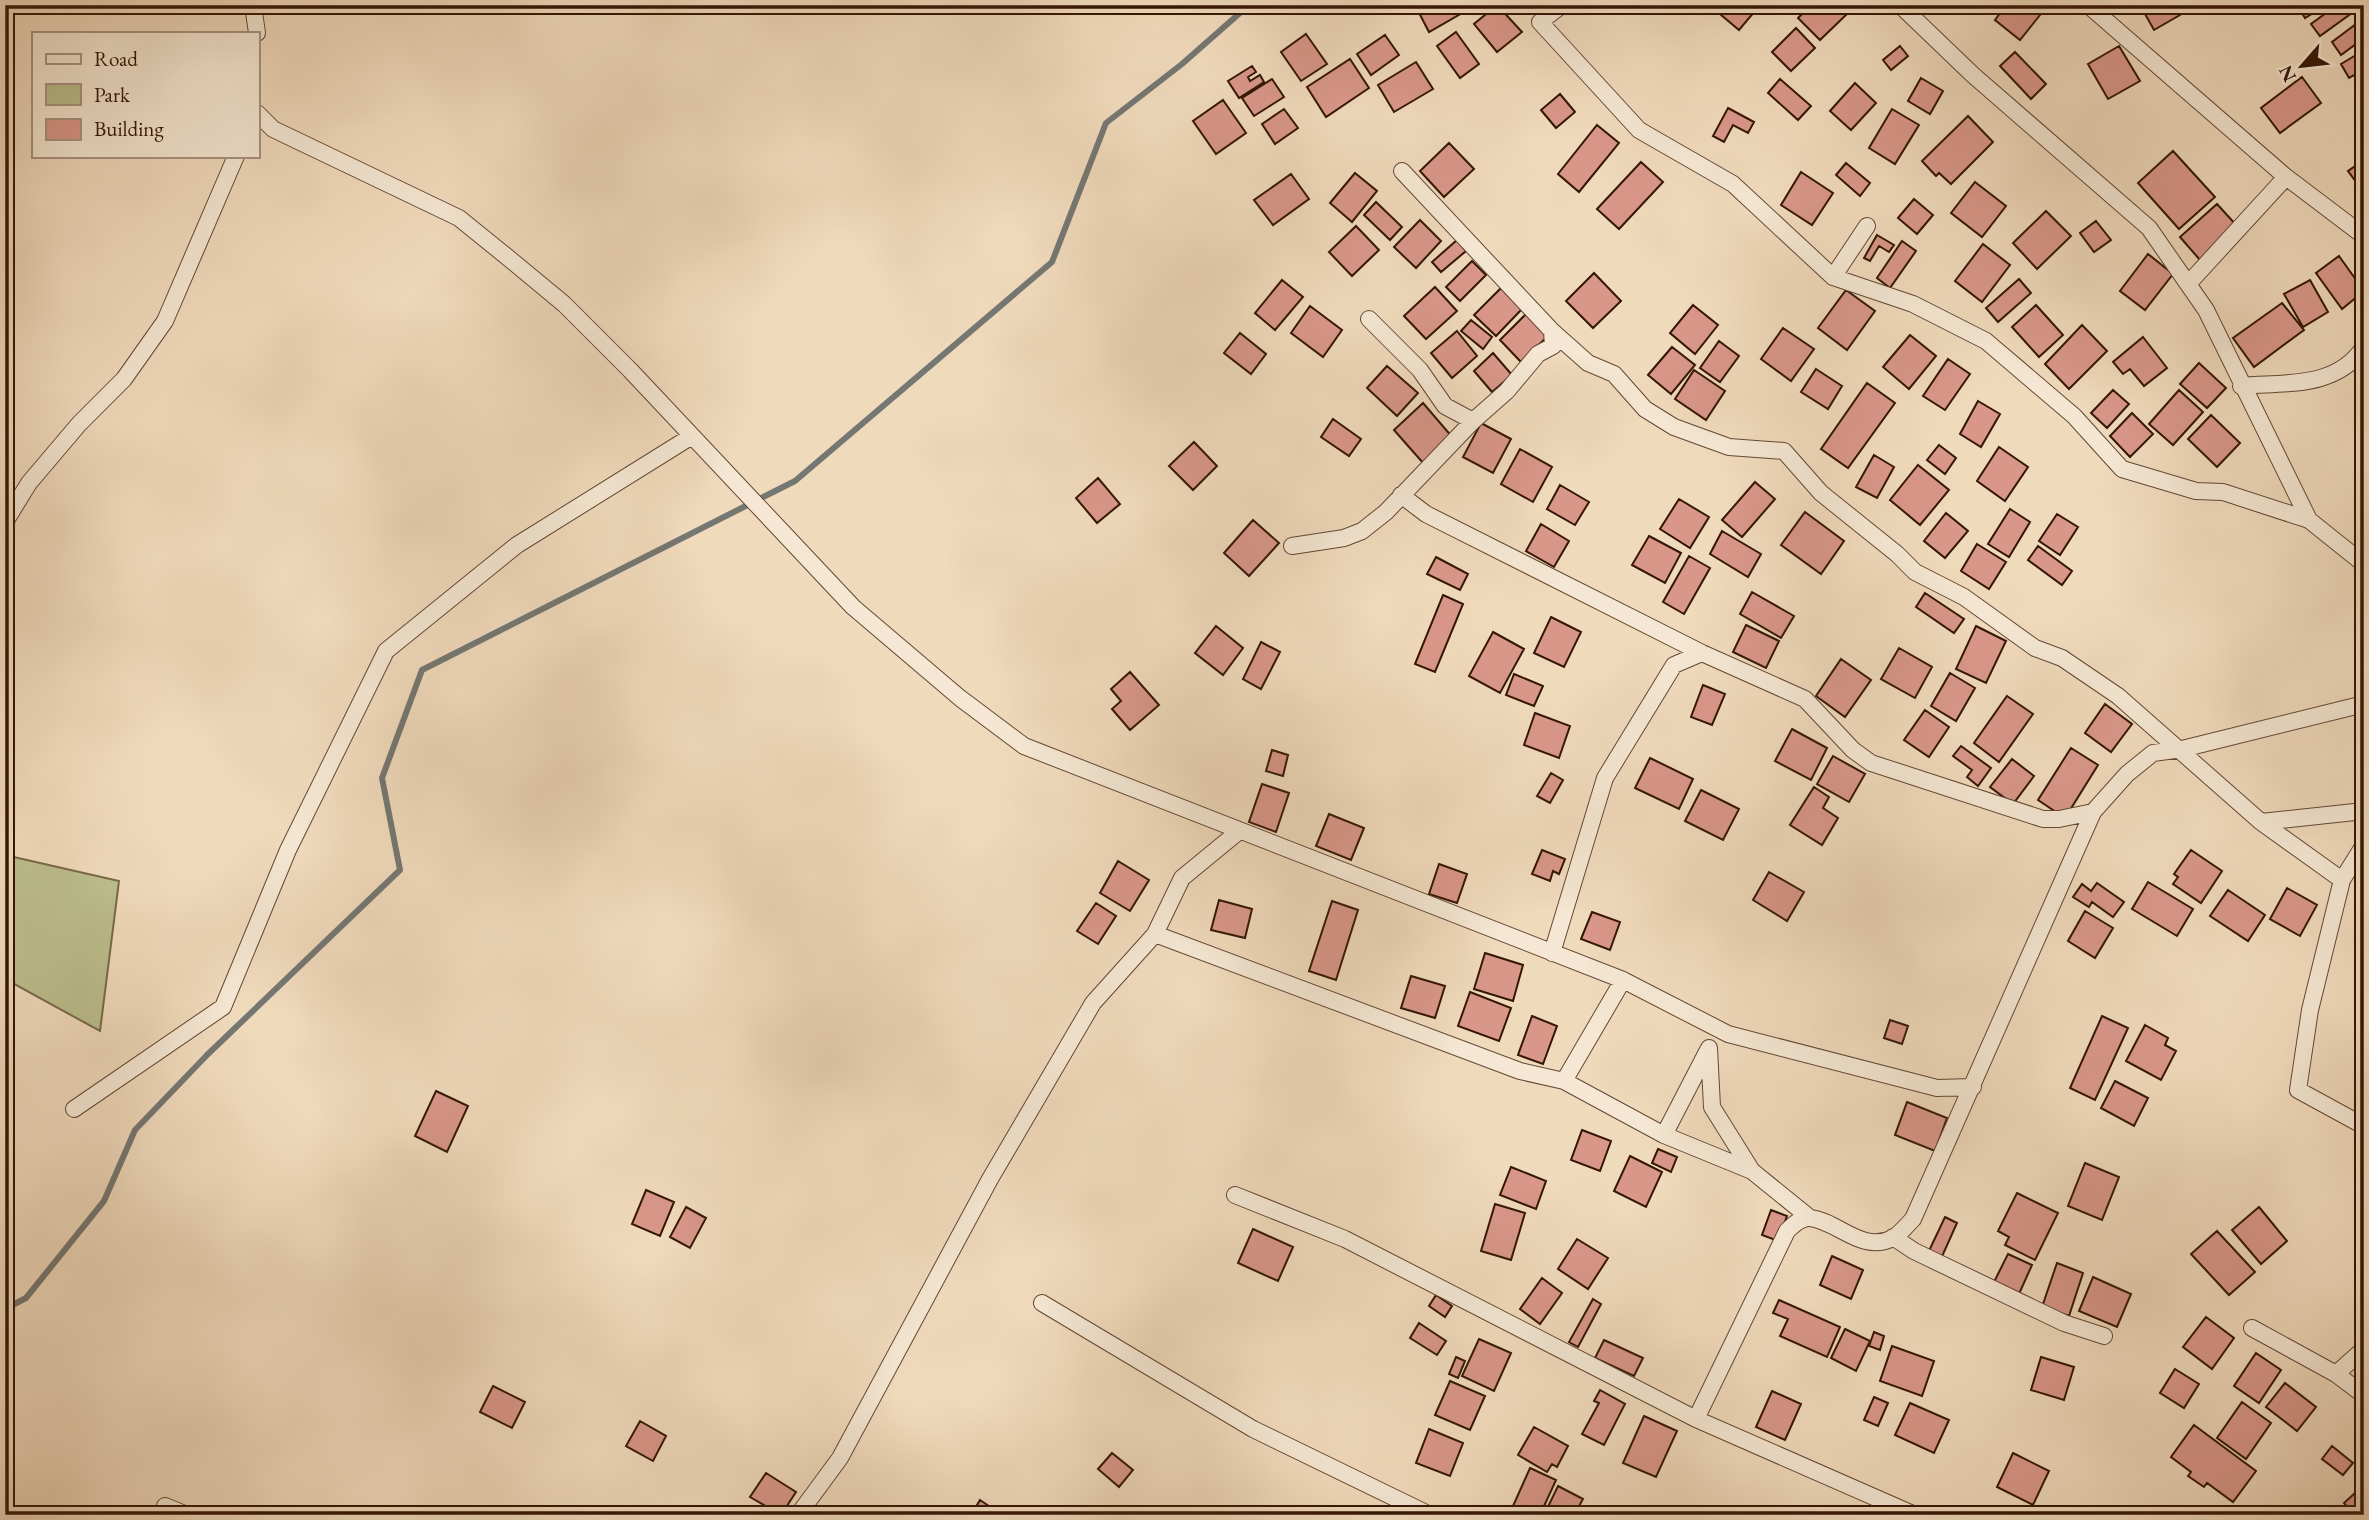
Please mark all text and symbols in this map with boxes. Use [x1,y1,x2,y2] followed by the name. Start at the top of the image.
[32,32,259,158] legend
[2268,32,2338,102] north arrow
[94,45,138,72] text: Road
[2272,61,2302,86] text: N
[94,81,131,108] text: Park
[94,115,164,142] text: Building

